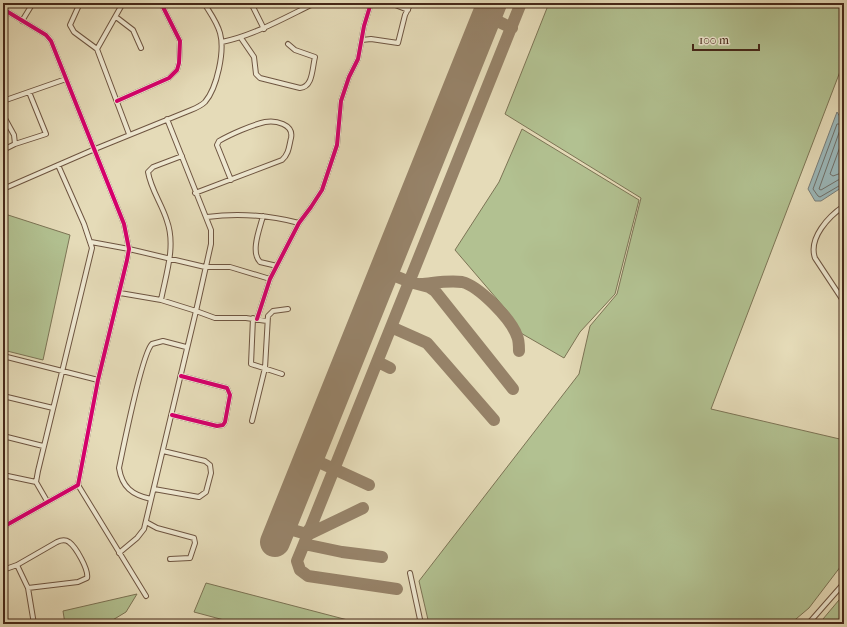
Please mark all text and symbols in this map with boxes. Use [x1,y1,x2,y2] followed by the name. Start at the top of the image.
[693,26,759,52] scale bar
[699,33,729,47] text: 100 m

